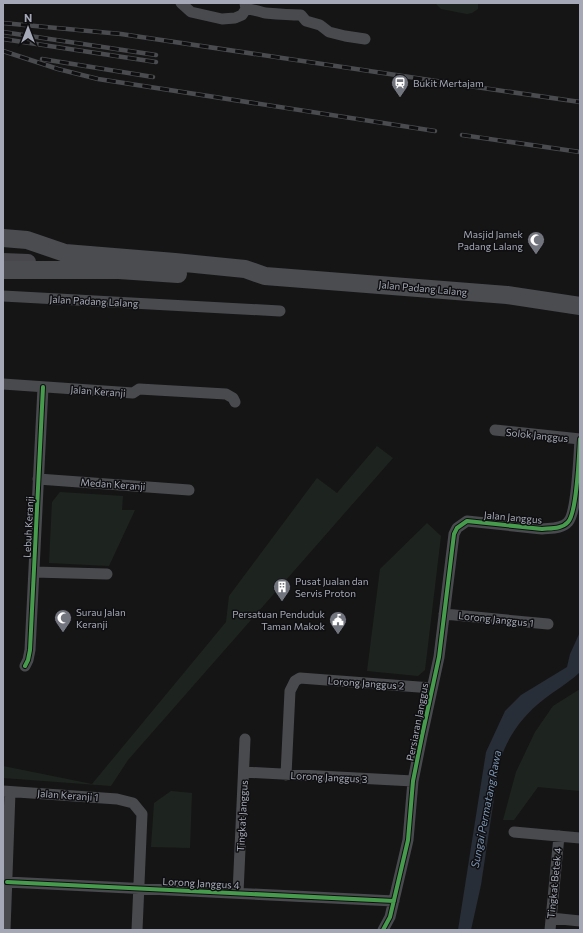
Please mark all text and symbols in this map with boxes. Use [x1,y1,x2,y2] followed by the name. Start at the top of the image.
[8,8,48,48] north arrow
[24,11,32,24] text: N
[390,73,410,98] station icon: Bukit Mertajam
[413,77,484,89] place label: Bukit Mertajam
[458,228,524,252] place label: Masjid Jamek Padang Lalang
[526,230,546,255] mosque icon: Masjid Jamek Padang Lalang
[378,278,468,298] street label: Jalan Padang Lalang
[49,293,139,309] street label: Jalan Padang Lalang
[70,383,126,399] street label: Jalan Keranji
[505,426,569,444] street label: Solok Janggus
[80,476,146,492] street label: Medan Keranji
[20,496,36,558] street label: Lebuh Keranji
[483,508,543,526] street label: Jalan Janggus
[295,575,369,599] place label: Pusat Jualan dan Servis Proton
[272,577,292,602] building icon: Pusat Jualan dan Servis Proton
[76,606,126,630] place label: Surau Jalan Keranji
[53,608,73,633] mosque icon: Surau Jalan Keranji
[232,608,326,632] place label: Persatuan Penduduk Taman Makok
[458,609,534,629] street label: Lorong Janggus 1
[328,610,348,635] public building icon: Persatuan Penduduk Taman Makok
[327,674,405,692] street label: Lorong Janggus 2
[404,682,431,762] street label: Persiaran Janggus
[468,749,503,869] water label: Sungai Permatang Rawa
[290,769,368,785] street label: Lorong Janggus 3
[234,779,250,852] street label: Tingkat Janggus
[37,787,99,803] street label: Jalan Keranji 1
[544,847,564,919] street label: Tingkat Betek 4
[162,875,240,891] street label: Lorong Janggus 4

